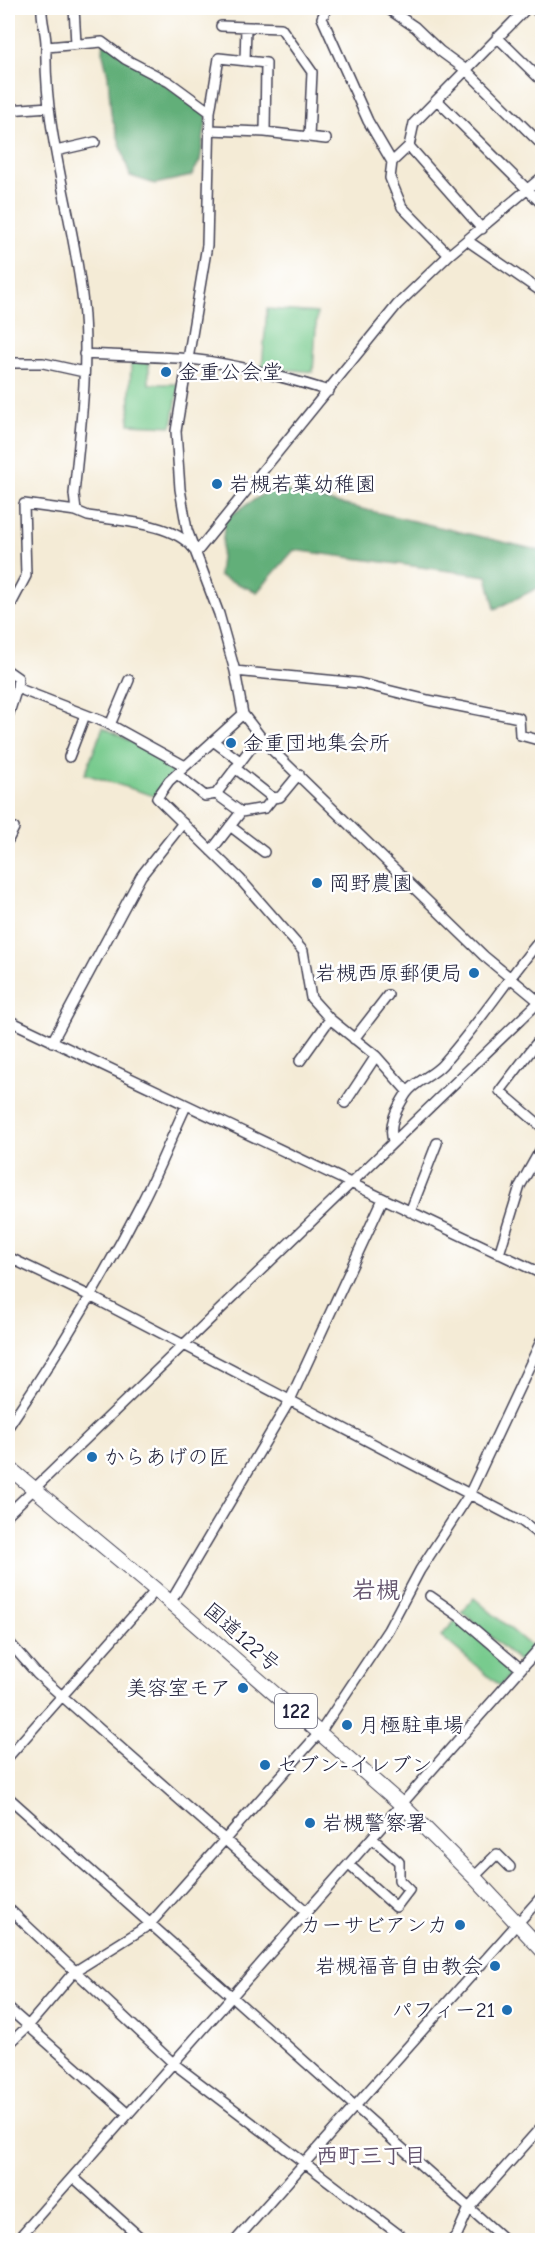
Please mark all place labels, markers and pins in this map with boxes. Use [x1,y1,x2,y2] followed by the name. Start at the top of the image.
[178,360,283,384] place label: 金重公会堂
[159,365,173,379] marker: 金重公会堂
[229,472,376,496] place label: 岩槻若葉幼稚園
[210,477,224,491] marker: 岩槻若葉幼稚園
[243,731,390,755] place label: 金重団地集会所
[224,736,238,750] marker: 金重団地集会所
[329,871,413,895] place label: 岡野農園
[310,876,324,890] marker: 岡野農園
[315,961,462,985] place label: 岩槻西原郵便局
[467,966,481,980] marker: 岩槻西原郵便局
[104,1445,230,1469] place label: からあげの匠
[85,1450,99,1464] marker: からあげの匠
[126,1676,231,1700] place label: 美容室モア
[236,1681,250,1695] marker: 美容室モア
[359,1713,464,1737] place label: 月極駐車場
[340,1718,354,1732] marker: 月極駐車場
[277,1753,432,1777] place label: セブン-イレブン
[258,1758,272,1772] marker: セブン-イレブン
[322,1811,427,1835] place label: 岩槻警察署
[303,1816,317,1830] marker: 岩槻警察署
[300,1913,448,1937] place label: カーサビアンカ
[453,1918,467,1932] marker: カーサビアンカ
[315,1954,483,1978] place label: 岩槻福音自由教会
[488,1959,502,1973] marker: 岩槻福音自由教会
[392,1998,495,2022] place label: パフィー21
[500,2003,514,2017] marker: パフィー21

